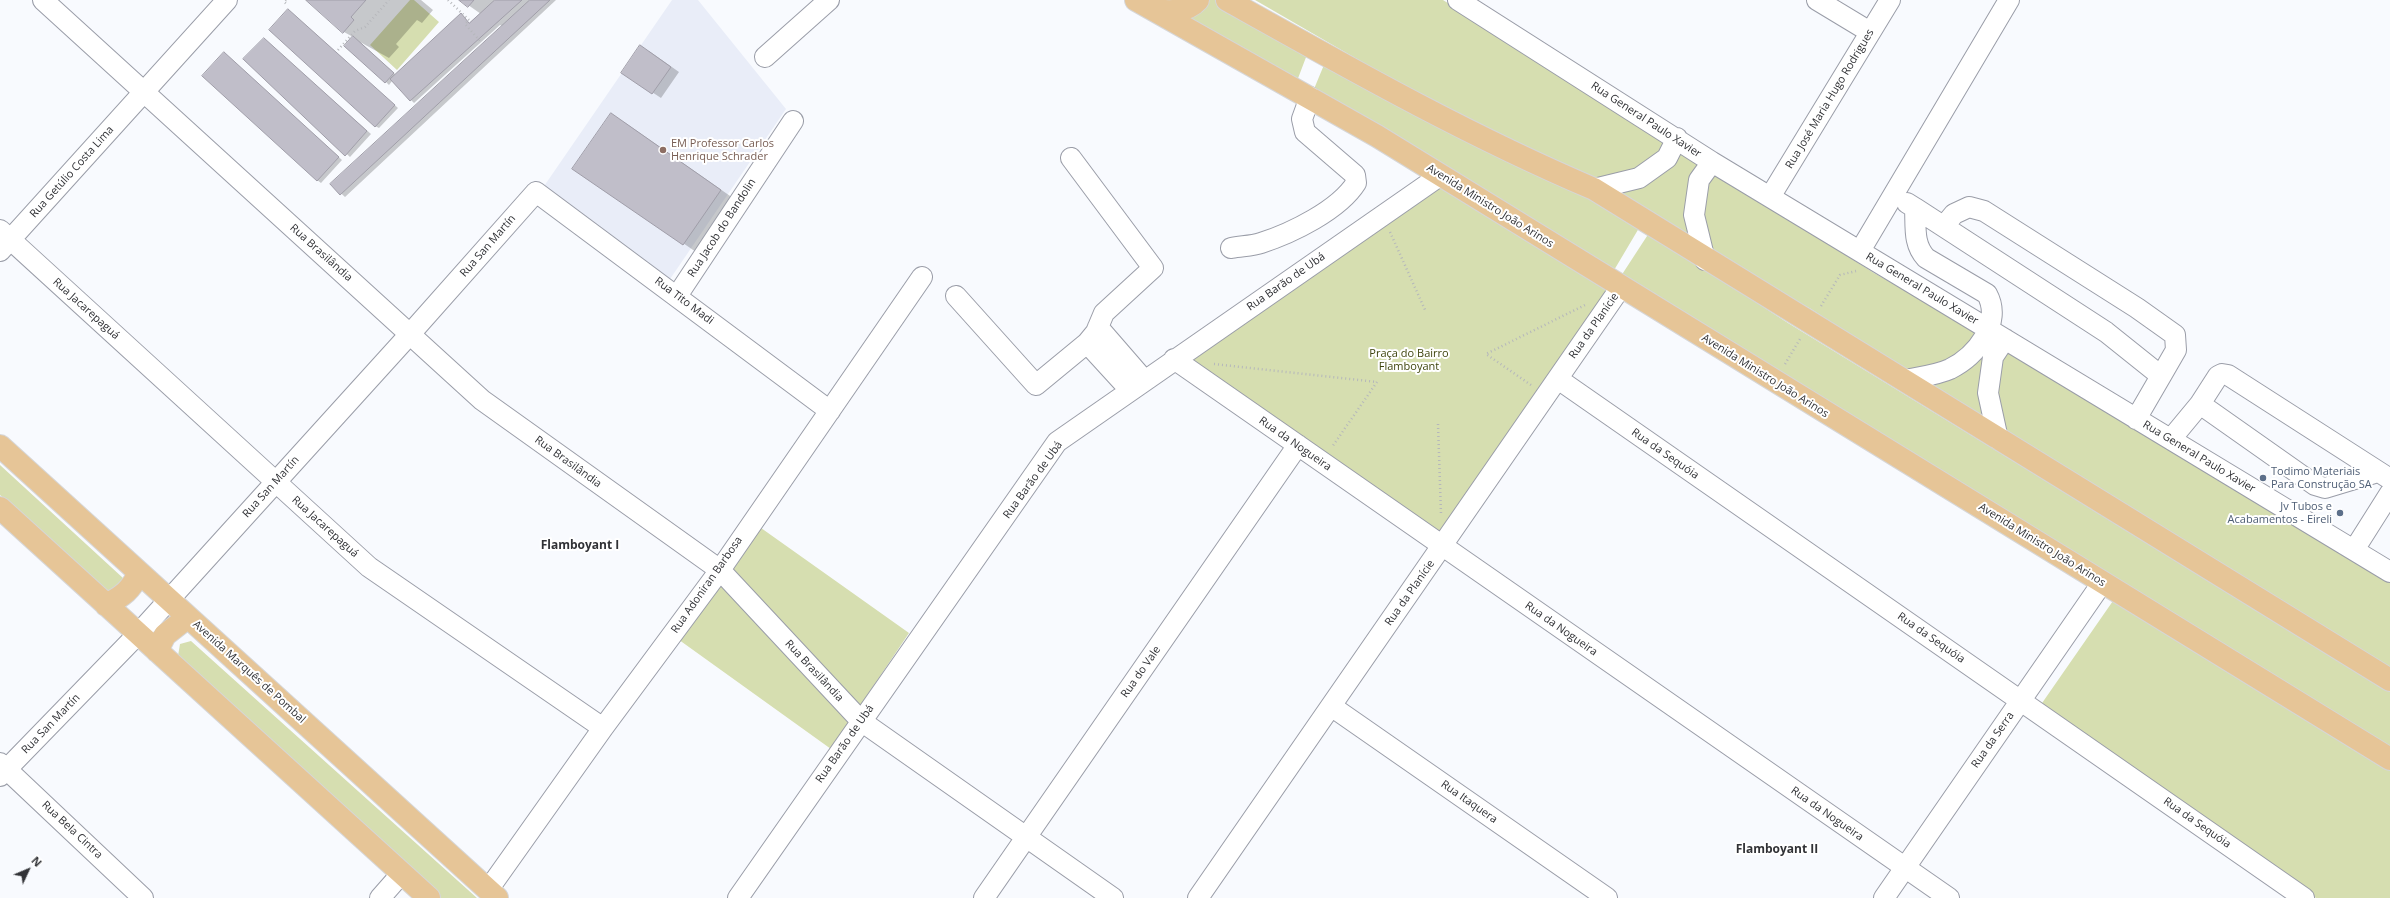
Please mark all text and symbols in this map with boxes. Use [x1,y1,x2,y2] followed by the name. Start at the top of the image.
[1783,27,1877,171] street label: Rua José Maria Hugo Rodrigues
[1588,79,1704,161] street label: Rua General Paulo Xavier
[27,123,117,221] street label: Rua Getúlio Costa Lima
[671,137,774,163] place label: EM Professor Carlos Henrique Schrader
[658,145,668,155] marker: EM Professor Carlos Henrique Schrader
[1424,161,1556,251] street label: Avenida Ministro João Arinos
[685,176,759,280] street label: Rua Jacob do Bandolin
[457,212,519,280] street label: Rua San Martín
[287,221,355,285] street label: Rua Brasilândia
[1244,250,1328,314] street label: Rua Barão de Ubá
[1863,250,1981,328] street label: Rua General Paulo Xavier
[652,275,716,327] street label: Rua Tito Madi
[50,276,122,342] street label: Rua Jacarepaguá
[1566,290,1622,362] street label: Rua da Planície
[1699,331,1831,421] street label: Avenida Ministro João Arinos
[1369,347,1449,373] park label: Praça do Bairro Flamboyant
[1256,414,1334,474] street label: Rua da Nogueira
[2140,418,2258,496] street label: Rua General Paulo Xavier
[1629,426,1701,482] street label: Rua da Sequóia
[532,433,604,491] street label: Rua Brasilândia
[1000,439,1066,521] street label: Rua Barão de Ubá
[240,454,302,520] street label: Rua San Martín
[2271,465,2372,491] place label: Todimo Materiais Para Construção SA
[2258,473,2268,483] marker: Todimo Materiais Para Construção SA
[289,494,361,560] street label: Rua Jacarepaguá
[1976,500,2108,590] street label: Avenida Ministro João Arinos
[2228,500,2332,526] place label: Jv Tubos e Acabamentos - Eireli
[2335,508,2345,518] marker: Jv Tubos e Acabamentos - Eireli
[669,534,745,636] street label: Rua Adoniran Barbosa
[541,539,619,553] district label: Flamboyant I
[1382,557,1438,629] street label: Rua da Planície
[1522,599,1600,659] street label: Rua da Nogueira
[1895,610,1967,666] street label: Rua da Sequóia
[190,618,308,726] street label: Avenida Marquês de Pombal
[782,637,846,705] street label: Rua Brasilândia
[1118,644,1164,700] street label: Rua do Vale
[19,691,83,757] street label: Rua San Martín
[813,702,877,786] street label: Rua Barão de Ubá
[1969,709,2017,771] street label: Rua da Serra
[1438,778,1500,826] street label: Rua Itaquera
[1788,784,1866,844] street label: Rua da Nogueira
[2161,795,2233,851] street label: Rua da Sequóia
[39,798,105,862] street label: Rua Bela Cintra
[1736,843,1818,857] district label: Flamboyant II
[8,850,48,890] north arrow
[28,853,45,870] text: N

